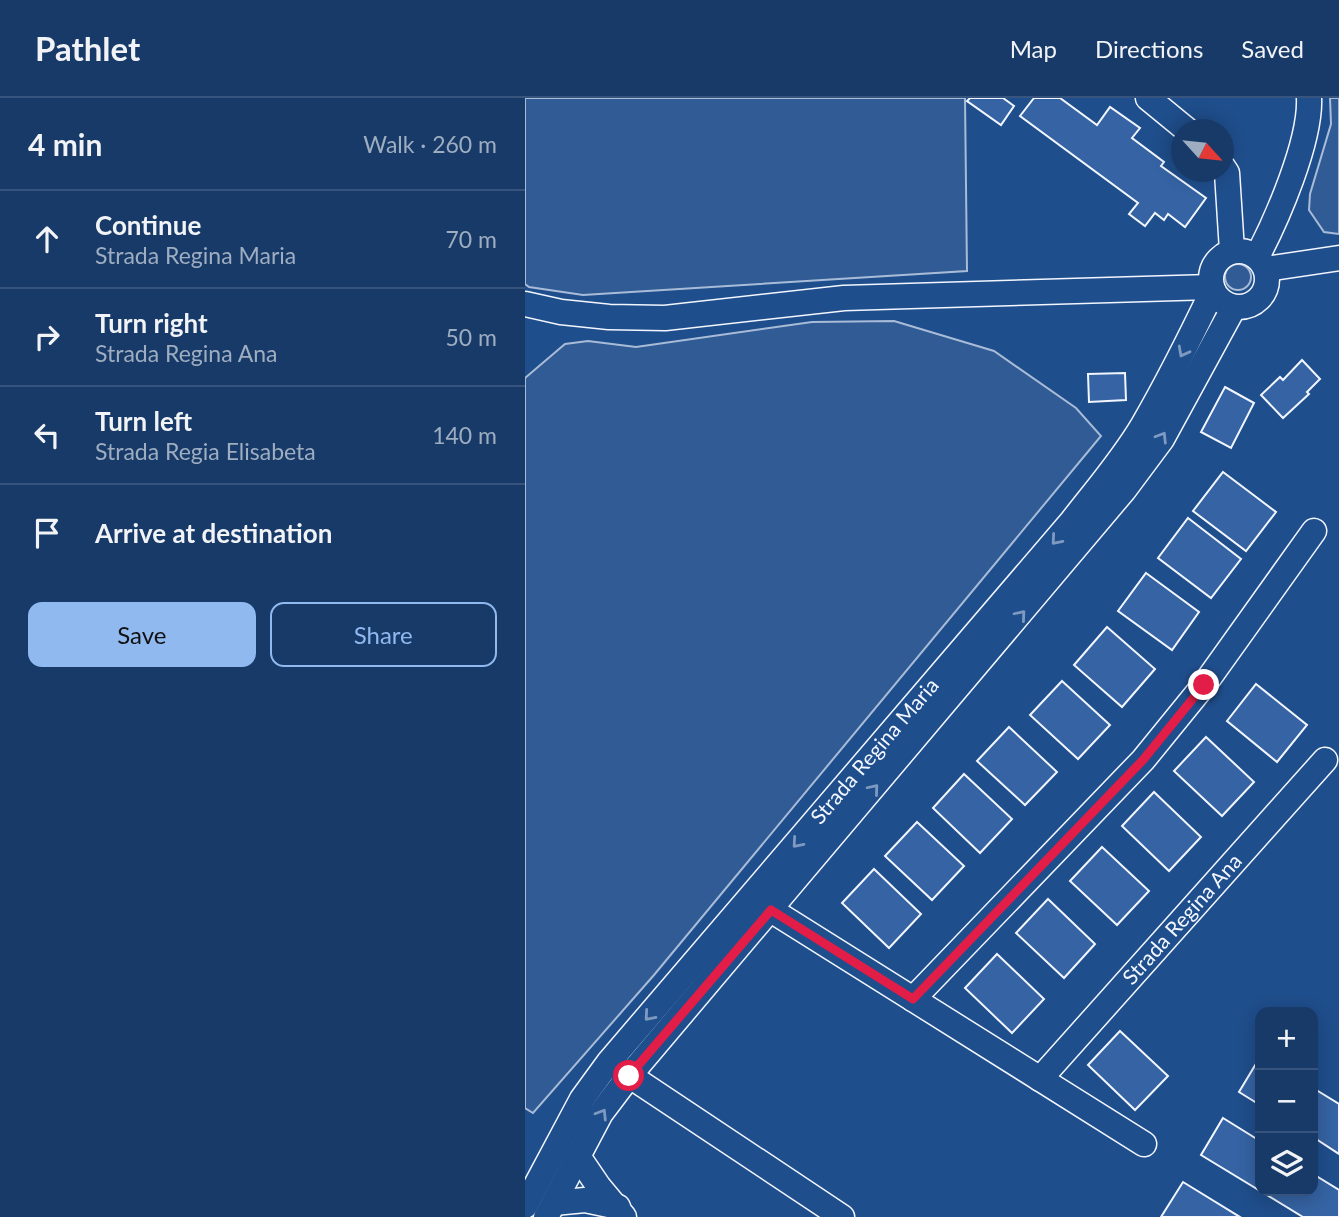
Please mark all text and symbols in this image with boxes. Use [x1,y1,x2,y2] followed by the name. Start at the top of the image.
[35,28,140,68] text: Pathlet
[1010,34,1057,63] text: Map
[1095,34,1203,63] text: Directions
[1241,34,1304,63] text: Saved
[1171,119,1234,182] north arrow
[28,126,102,162] text: 4 min
[363,130,497,158] text: Walk · 260 m
[95,209,201,241] text: Continue
[28,220,66,258] icon: ahead
[446,225,497,253] text: 70 m
[95,241,296,269] text: Strada Regina Maria
[95,307,208,339] text: Turn right
[28,318,66,356] icon: right
[446,323,497,351] text: 50 m
[95,339,277,367] text: Strada Regina Ana
[1177,344,1191,357] one-way arrow
[95,405,192,437] text: Turn left
[28,416,66,454] icon: left
[432,421,497,449] text: 140 m
[1153,432,1166,445] one-way arrow
[95,437,316,465] text: Strada Regia Elisabeta
[28,514,66,552] icon: arrive
[95,517,332,549] text: Arrive at destination
[1052,532,1064,545] one-way arrow
[28,602,256,667] button: Save
[270,602,497,667] button: Share
[1012,611,1025,623] one-way arrow
[1188,669,1219,700] route end
[805,672,943,828] street label: Strada Regina Maria
[865,784,878,797] one-way arrow
[793,835,805,848] one-way arrow
[1117,848,1246,989] street label: Strada Regina Ana
[1255,1007,1318,1196] map controls
[1255,1007,1318,1070] button: +
[645,1008,657,1021] one-way arrow
[613,1060,644,1091] route start
[1255,1070,1318,1133] button: −
[594,1109,606,1122] one-way arrow
[1255,1133,1318,1196] button: layers

